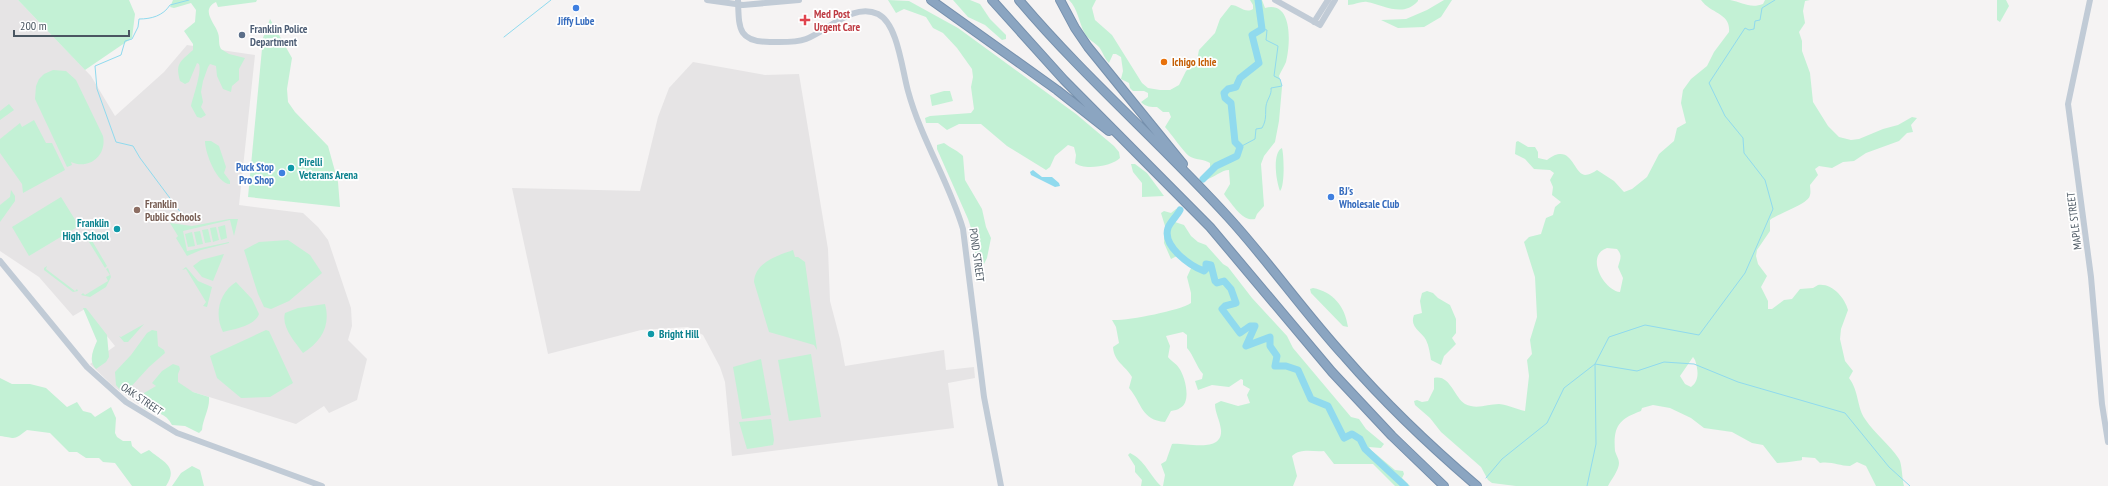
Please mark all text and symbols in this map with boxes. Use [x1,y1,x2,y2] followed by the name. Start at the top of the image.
[571,3,581,13] marker: Jiffy Lube
[814,7,860,34] place label: Med Post Urgent Care
[14,12,129,38] scale bar
[557,14,595,28] place label: Jiffy Lube
[799,14,811,26] marker: Med Post Urgent Care
[20,18,47,33] text: 200 m
[250,22,308,49] place label: Franklin Police Department
[237,30,247,40] marker: Franklin Police Department
[1172,55,1217,69] place label: Ichigo Ichie
[1159,57,1169,67] marker: Ichigo Ichie
[298,155,358,182] place label: Pirelli Veterans Arena
[236,160,274,187] place label: Puck Stop Pro Shop
[286,163,296,173] marker: Pirelli Veterans Arena
[277,168,287,178] marker: Puck Stop Pro Shop
[1338,184,1400,211] place label: BJ's Wholesale Club
[2064,191,2084,251] street label: MAPLE STREET
[1326,192,1336,202] marker: BJ's Wholesale Club
[145,197,201,224] place label: Franklin Public Schools
[132,205,142,215] marker: Franklin Public Schools
[63,216,109,243] place label: Franklin High School
[112,224,122,234] marker: Franklin High School
[966,227,988,283] street label: POND STREET
[659,327,699,341] place label: Bright Hill
[646,329,656,339] marker: Bright Hill
[118,380,166,418] street label: OAK STREET

